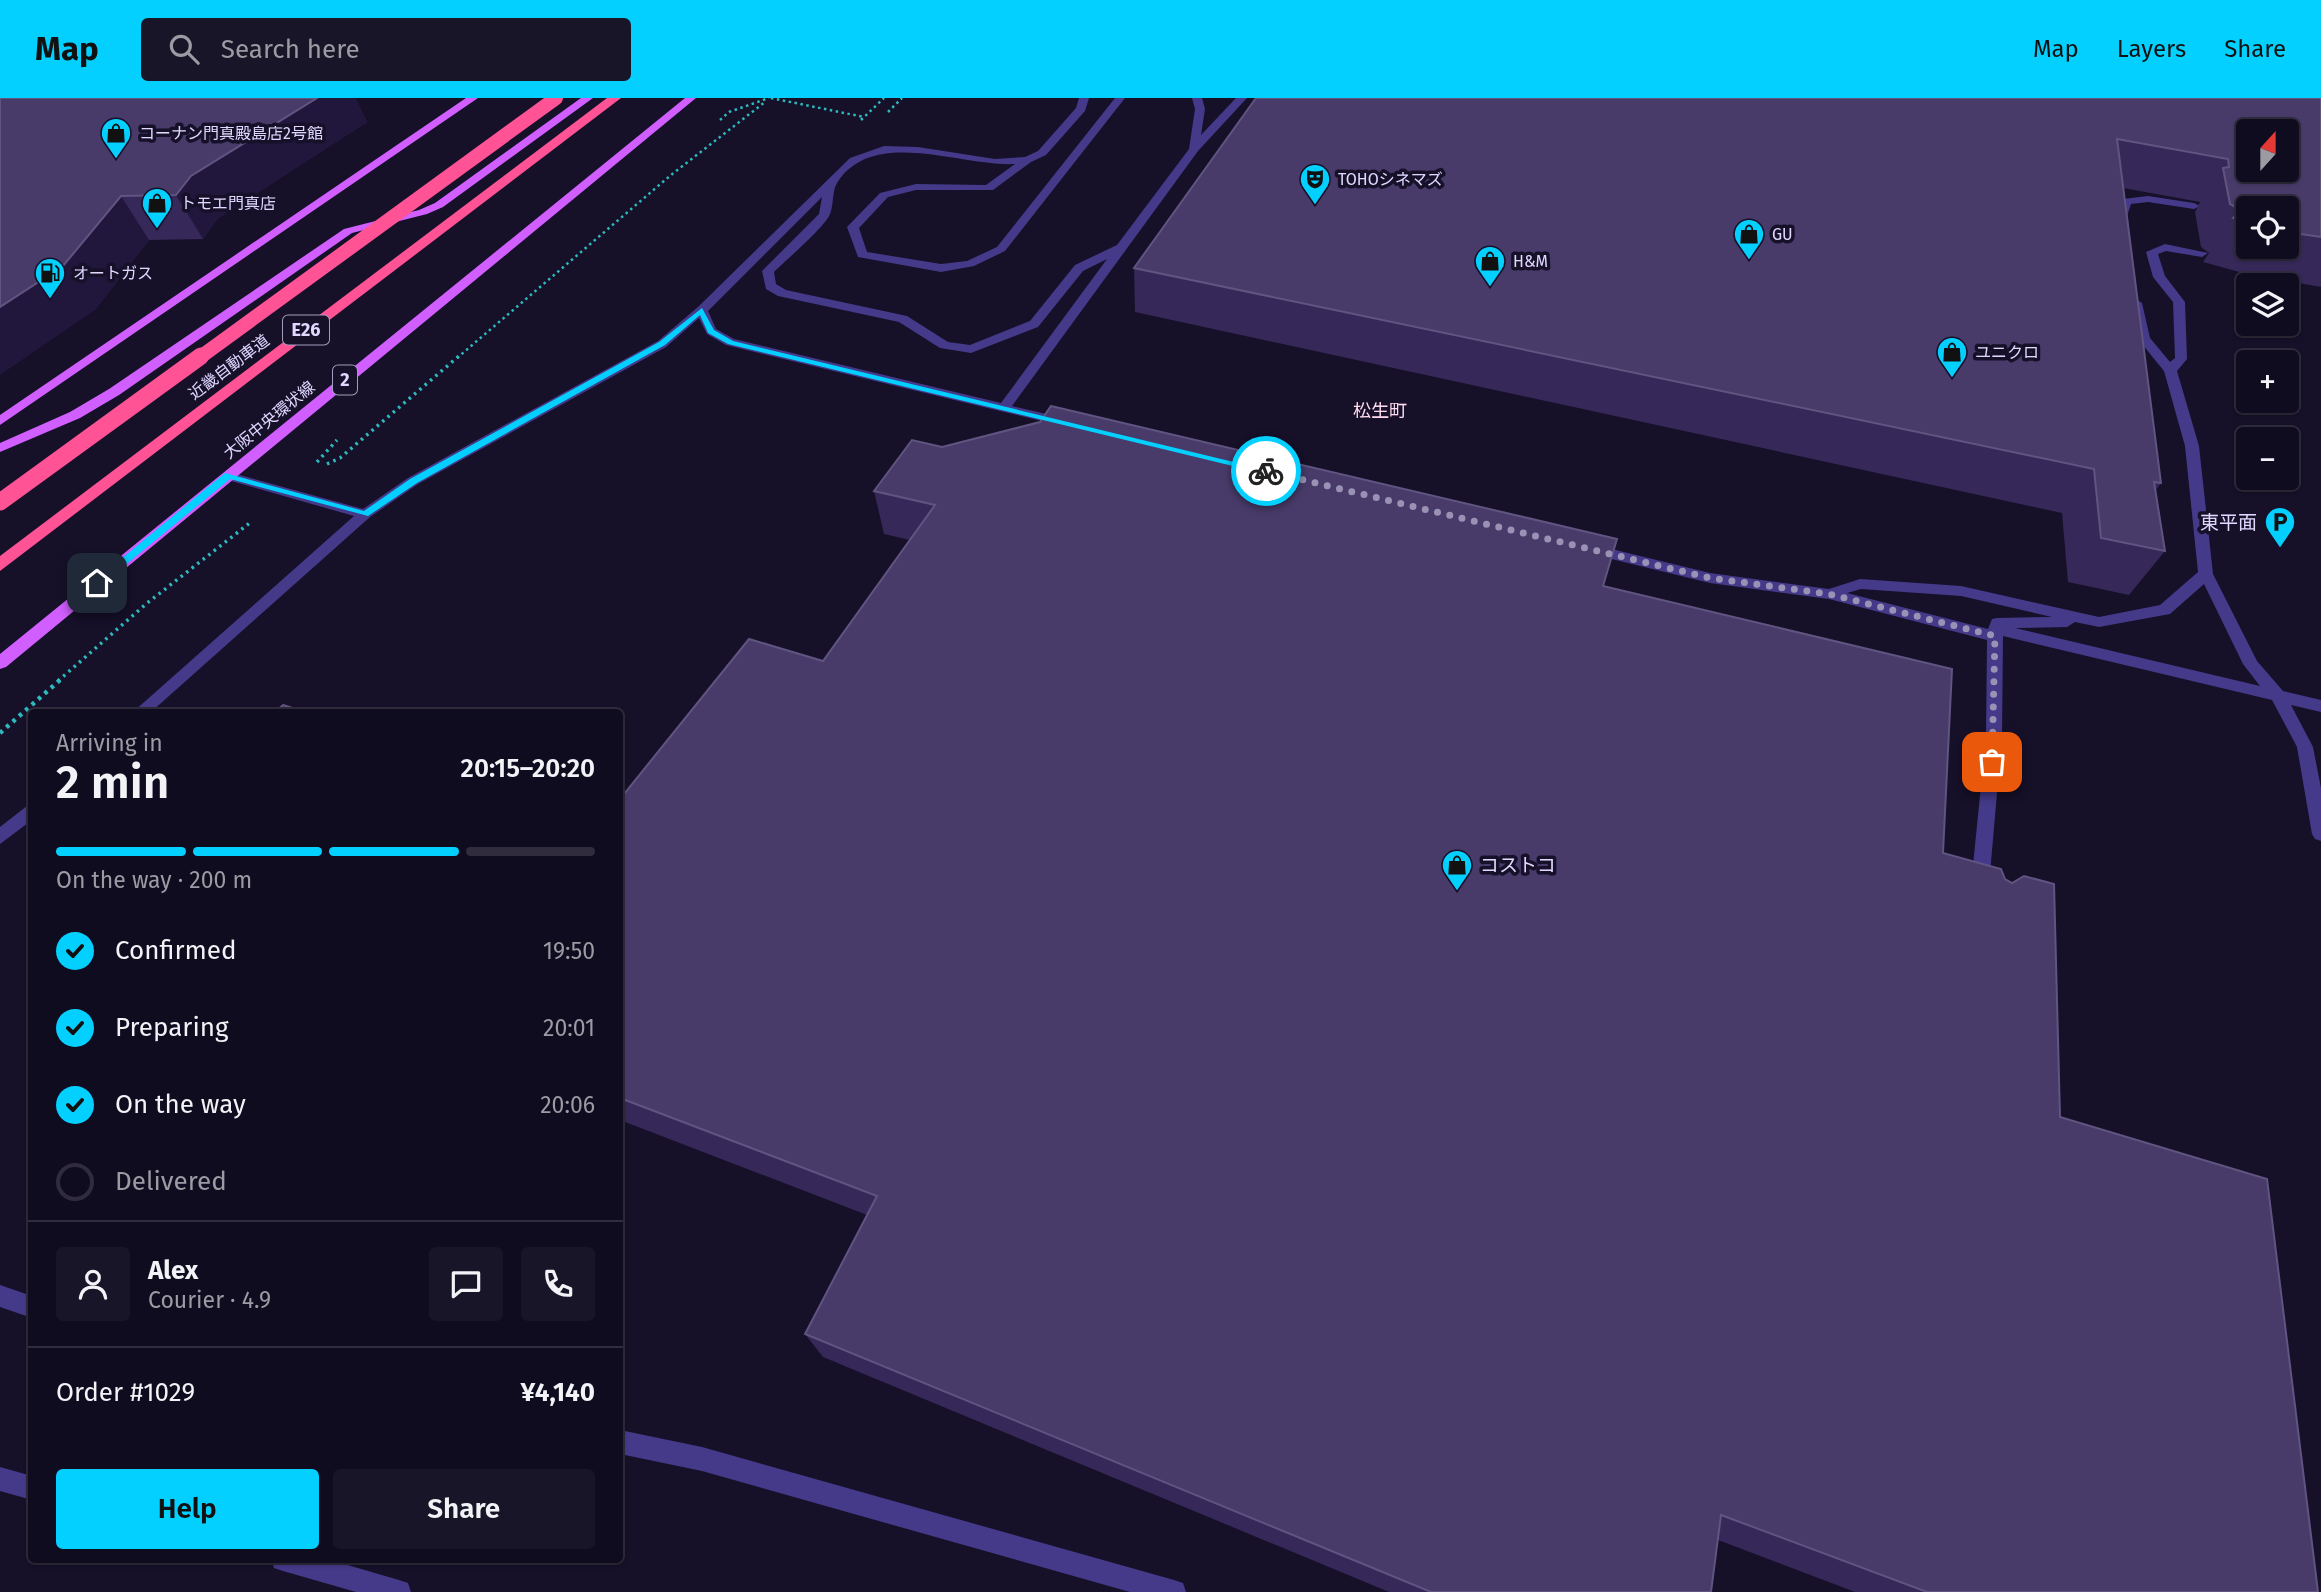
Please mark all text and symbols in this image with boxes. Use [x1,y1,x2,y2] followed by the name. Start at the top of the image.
[141,18,631,81] search box
[35,29,99,69] text: Map
[165,30,203,68] icon: search
[221,34,360,65] text: Search here
[2033,35,2079,63] text: Map
[2117,35,2186,63] text: Layers
[2224,35,2286,63] text: Share
[99,116,133,160] shop icon: コーナン門真殿島店2号館
[2236,119,2300,182] north arrow
[2236,119,2299,490] map controls
[139,124,323,143] place label: コーナン門真殿島店2号館
[1298,162,1332,206] theatre icon: TOHOシネマズ
[1338,170,1443,189] place label: TOHOシネマズ
[140,186,174,230] shop icon: トモエ門真店
[180,194,276,213] place label: トモエ門真店
[2236,196,2299,259] button: locate
[1732,217,1766,261] shop icon: GU
[1772,225,1793,244] place label: GU
[1473,244,1507,288] shop icon: H&M
[1513,252,1548,271] place label: H&M
[33,256,67,300] fuel station icon: オートガス
[73,264,153,283] place label: オートガス
[2236,273,2299,336] button: layers
[283,316,329,344] road number: E26
[185,331,273,403] street label: 近畿自動車道
[1935,335,1969,379] shop icon: ユニクロ
[1975,343,2039,362] place label: ユニクロ
[2236,350,2299,413] button: +
[333,366,357,394] road number: 2
[219,377,319,463] street label: 大阪中央環状線
[1353,400,1407,422] district label: 松生町
[2236,427,2299,490] button: −
[1231,436,1301,506] courier
[1247,452,1285,490] icon: bike
[2263,505,2297,549] parking icon: 東平面
[2200,511,2257,534] place label: 東平面
[67,553,127,613] pin
[78,564,116,602] icon: home
[56,729,163,757] text: Arriving in
[1962,732,2022,792] pin
[1973,743,2011,781] icon: bag
[461,753,595,784] text: 20:15–20:20
[56,755,169,810] text: 2 min
[1440,848,1474,892] shop icon: コストコ
[1480,854,1556,877] place label: コストコ
[56,866,252,894] text: On the way · 200 m
[56,932,94,970] icon: check
[115,935,236,966] text: Confirmed
[543,937,595,965] text: 19:50
[56,1009,94,1047] icon: check
[115,1012,228,1043] text: Preparing
[543,1014,595,1042] text: 20:01
[56,1086,94,1124] icon: check
[115,1089,246,1120] text: On the way
[540,1091,595,1119] text: 20:06
[115,1166,227,1197] text: Delivered
[56,1247,130,1321] button: person
[429,1247,503,1321] button: chat
[521,1247,595,1321] button: phone
[148,1255,198,1286] text: Alex
[148,1286,271,1314] text: Courier · 4.9
[56,1377,195,1408] text: Order #1029
[520,1377,595,1408] text: ¥4,140
[56,1469,319,1549] button: Help
[333,1469,595,1549] button: Share

